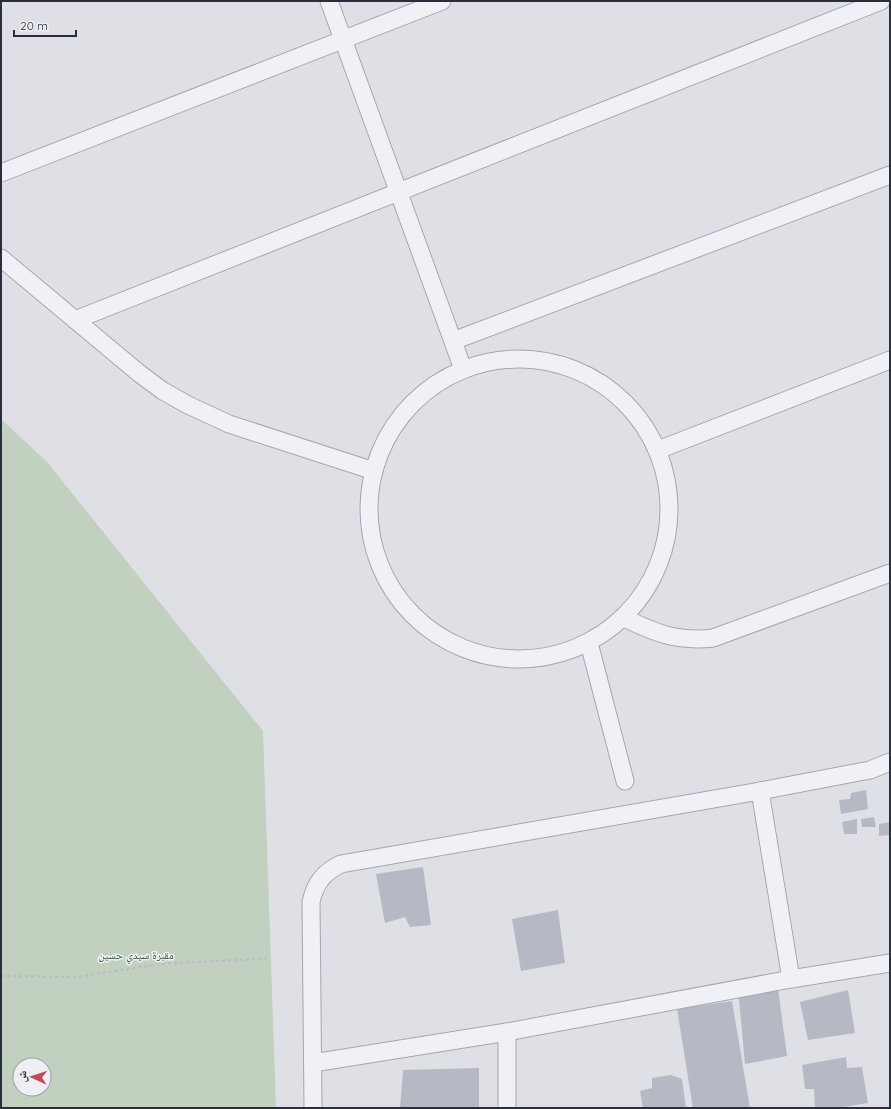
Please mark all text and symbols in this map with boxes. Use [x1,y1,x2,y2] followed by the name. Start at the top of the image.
[14,12,76,38] scale bar
[20,18,48,33] text: 20 m
[98,948,174,964] park label: مقبرة سيدي حسين
[12,1057,52,1097] north arrow
[15,1070,30,1083] text: ش

